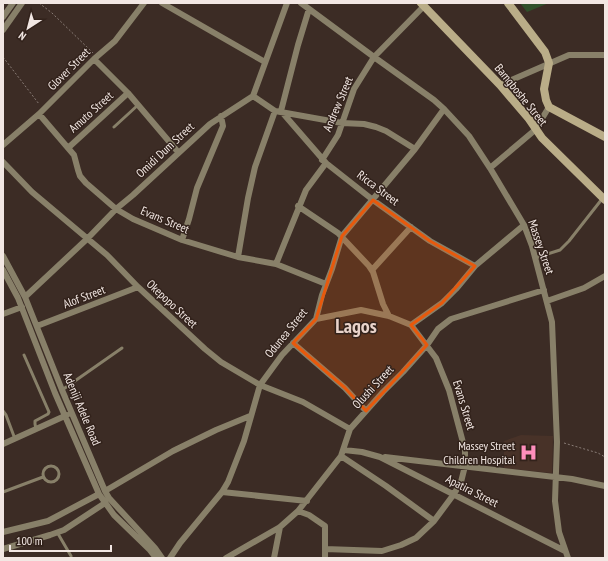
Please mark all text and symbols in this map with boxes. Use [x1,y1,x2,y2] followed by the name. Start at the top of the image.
[8,8,48,48] north arrow
[16,29,29,44] text: N
[44,44,94,93] street label: Glover Street
[492,61,551,129] street label: Bamgboshe Street
[319,73,356,134] street label: Andrew Street
[65,87,116,135] street label: Amuto Street
[132,118,197,180] street label: Omidi Dum Street
[354,167,403,209] street label: Ricca Street
[139,203,192,237] street label: Evans Street
[525,218,558,277] street label: Massey Street
[144,276,201,332] street label: Okepopo Street
[61,281,108,311] street label: Alof Street
[261,304,311,360] street label: Odunea Street
[335,313,377,339] district label: Lagos
[349,361,397,411] street label: Olushi Street
[60,370,105,447] street label: Adeniji Adele Road
[450,378,479,432] street label: Evans Street
[443,438,516,467] place label: Massey Street Children Hospital
[518,443,538,463] hospital icon: Massey Street Children Hospital
[443,471,502,511] street label: Apatira Street
[10,527,111,553] scale bar
[16,533,43,548] text: 100 m

